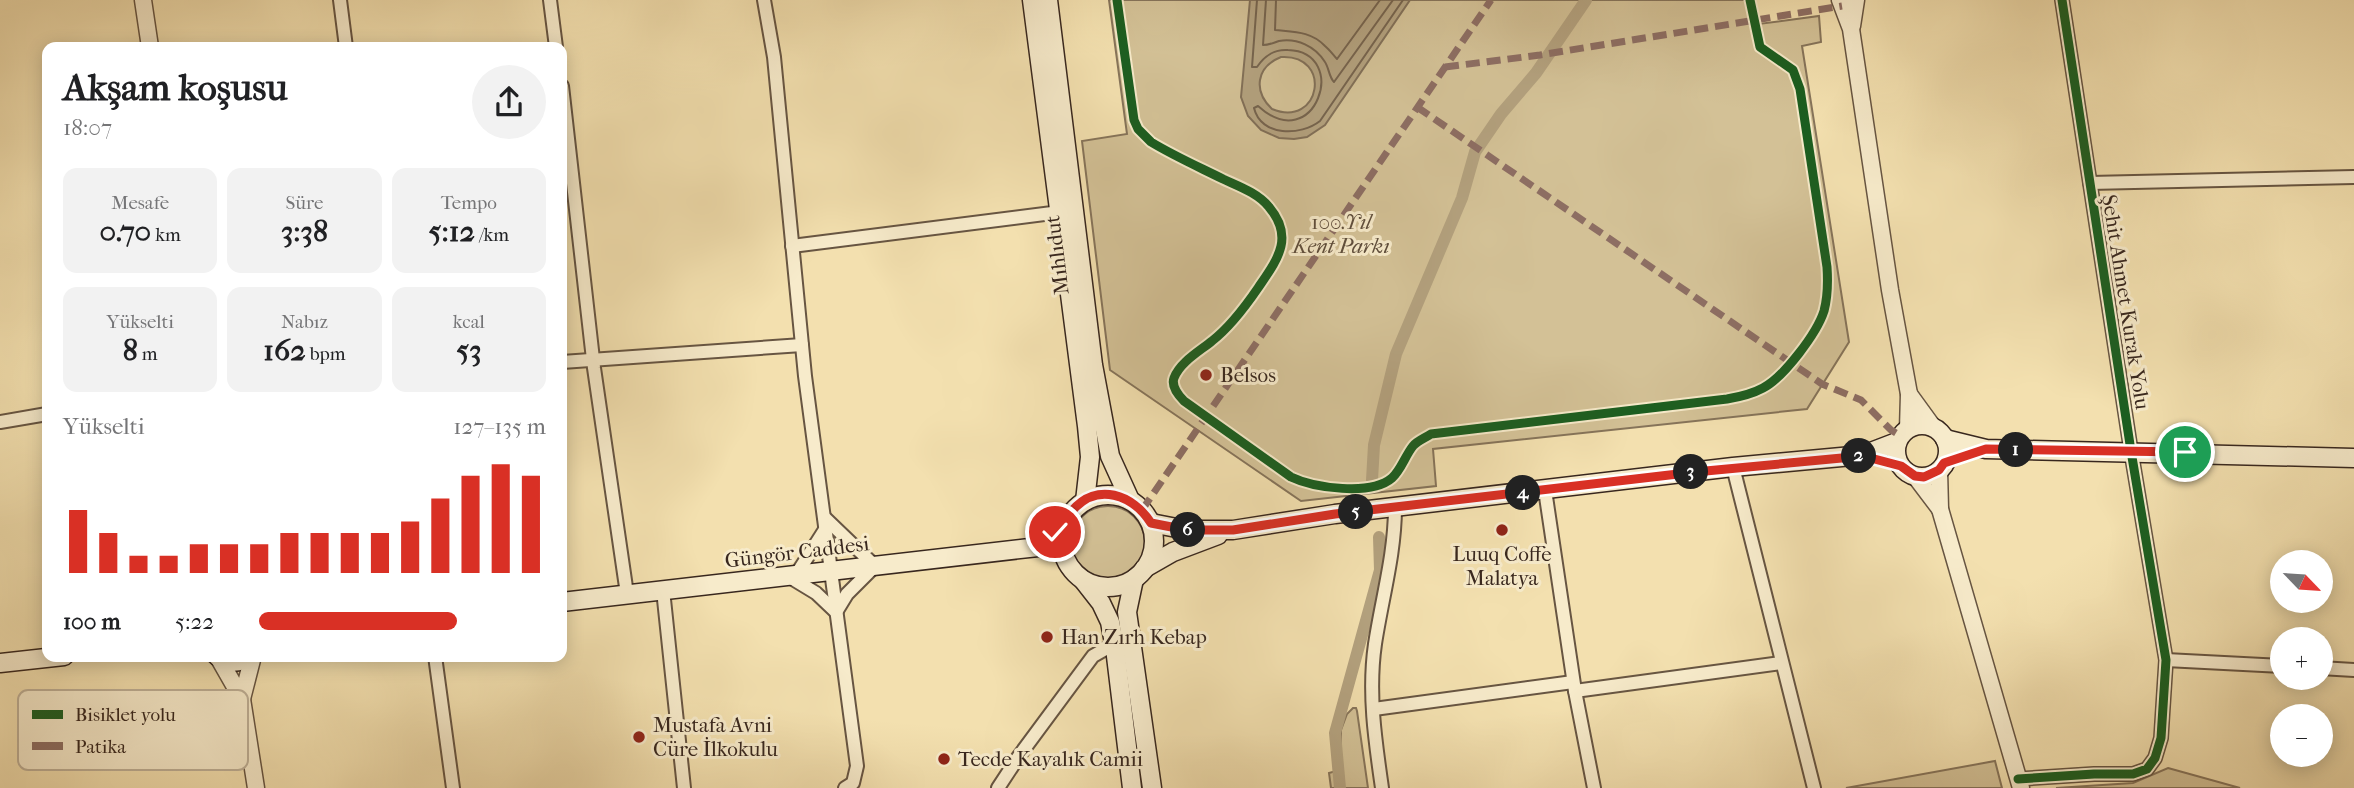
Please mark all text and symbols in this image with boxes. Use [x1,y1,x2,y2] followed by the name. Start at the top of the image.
[63,65,288,110] text: Akşam koşusu
[472,65,546,139] button: share
[63,114,112,141] text: 18:07
[111,192,169,214] text: Mesafe
[286,192,323,214] text: Süre
[441,192,497,214] text: Tempo
[2097,193,2155,411] street label: Şehit Ahmet Kurak Yolu
[1291,210,1389,258] park label: 100.Yıl Kent Parkı
[1040,213,1074,296] street label: Mıhlıdut
[100,214,151,249] text: 0.70
[281,214,328,249] text: 3:38
[428,214,475,249] text: 5:12
[151,224,181,246] text: km
[475,224,509,246] text: /km
[107,311,174,333] text: Yükselti
[281,311,328,333] text: Nabız
[453,311,485,333] text: kcal
[123,333,138,368] text: 8
[263,333,306,368] text: 162
[456,333,481,368] text: 53
[138,343,158,365] text: m
[306,343,346,365] text: bpm
[1220,363,1276,387] place label: Belsos
[1198,367,1214,383] marker: Belsos
[63,413,144,440] text: Yükselti
[453,413,546,440] text: 127–135 m
[2155,422,2215,482] pin
[1998,433,2034,468] pin: 1
[2166,433,2204,471] icon: arrive
[1842,438,1876,474] pin: 2
[2012,438,2019,460] text: 1
[1854,444,1863,466] text: 2
[1674,454,1708,490] pin: 3
[1687,460,1694,482] text: 3
[1506,476,1540,510] pin: 4
[1517,481,1528,503] text: 4
[1338,494,1374,530] pin: 5
[1351,500,1360,522] text: 5
[1025,502,1085,562] pin
[1170,512,1206,548] pin: 6
[1036,513,1074,551] icon: check
[1182,518,1193,540] text: 6
[1494,522,1510,538] marker: Luuq Coffe Malatya
[724,531,870,573] street label: Güngör Caddesi
[1452,542,1552,590] place label: Luuq Coffe Malatya
[2270,550,2333,612] north arrow
[2270,550,2333,767] map controls
[63,608,121,635] text: 100 m
[175,608,214,635] text: 5:22
[1061,625,1207,649] place label: Han Zırh Kebap
[2270,627,2333,690] button: +
[1039,629,1055,645] marker: Han Zırh Kebap
[18,690,248,770] legend
[75,704,176,726] text: Bisiklet yolu
[2270,704,2333,767] button: −
[653,713,778,761] place label: Mustafa Avni Cüre İlkokulu
[631,729,647,745] marker: Mustafa Avni Cüre İlkokulu
[75,736,126,758] text: Patika
[958,747,1143,771] place label: Tecde Kayalık Camii
[936,751,952,767] marker: Tecde Kayalık Camii

